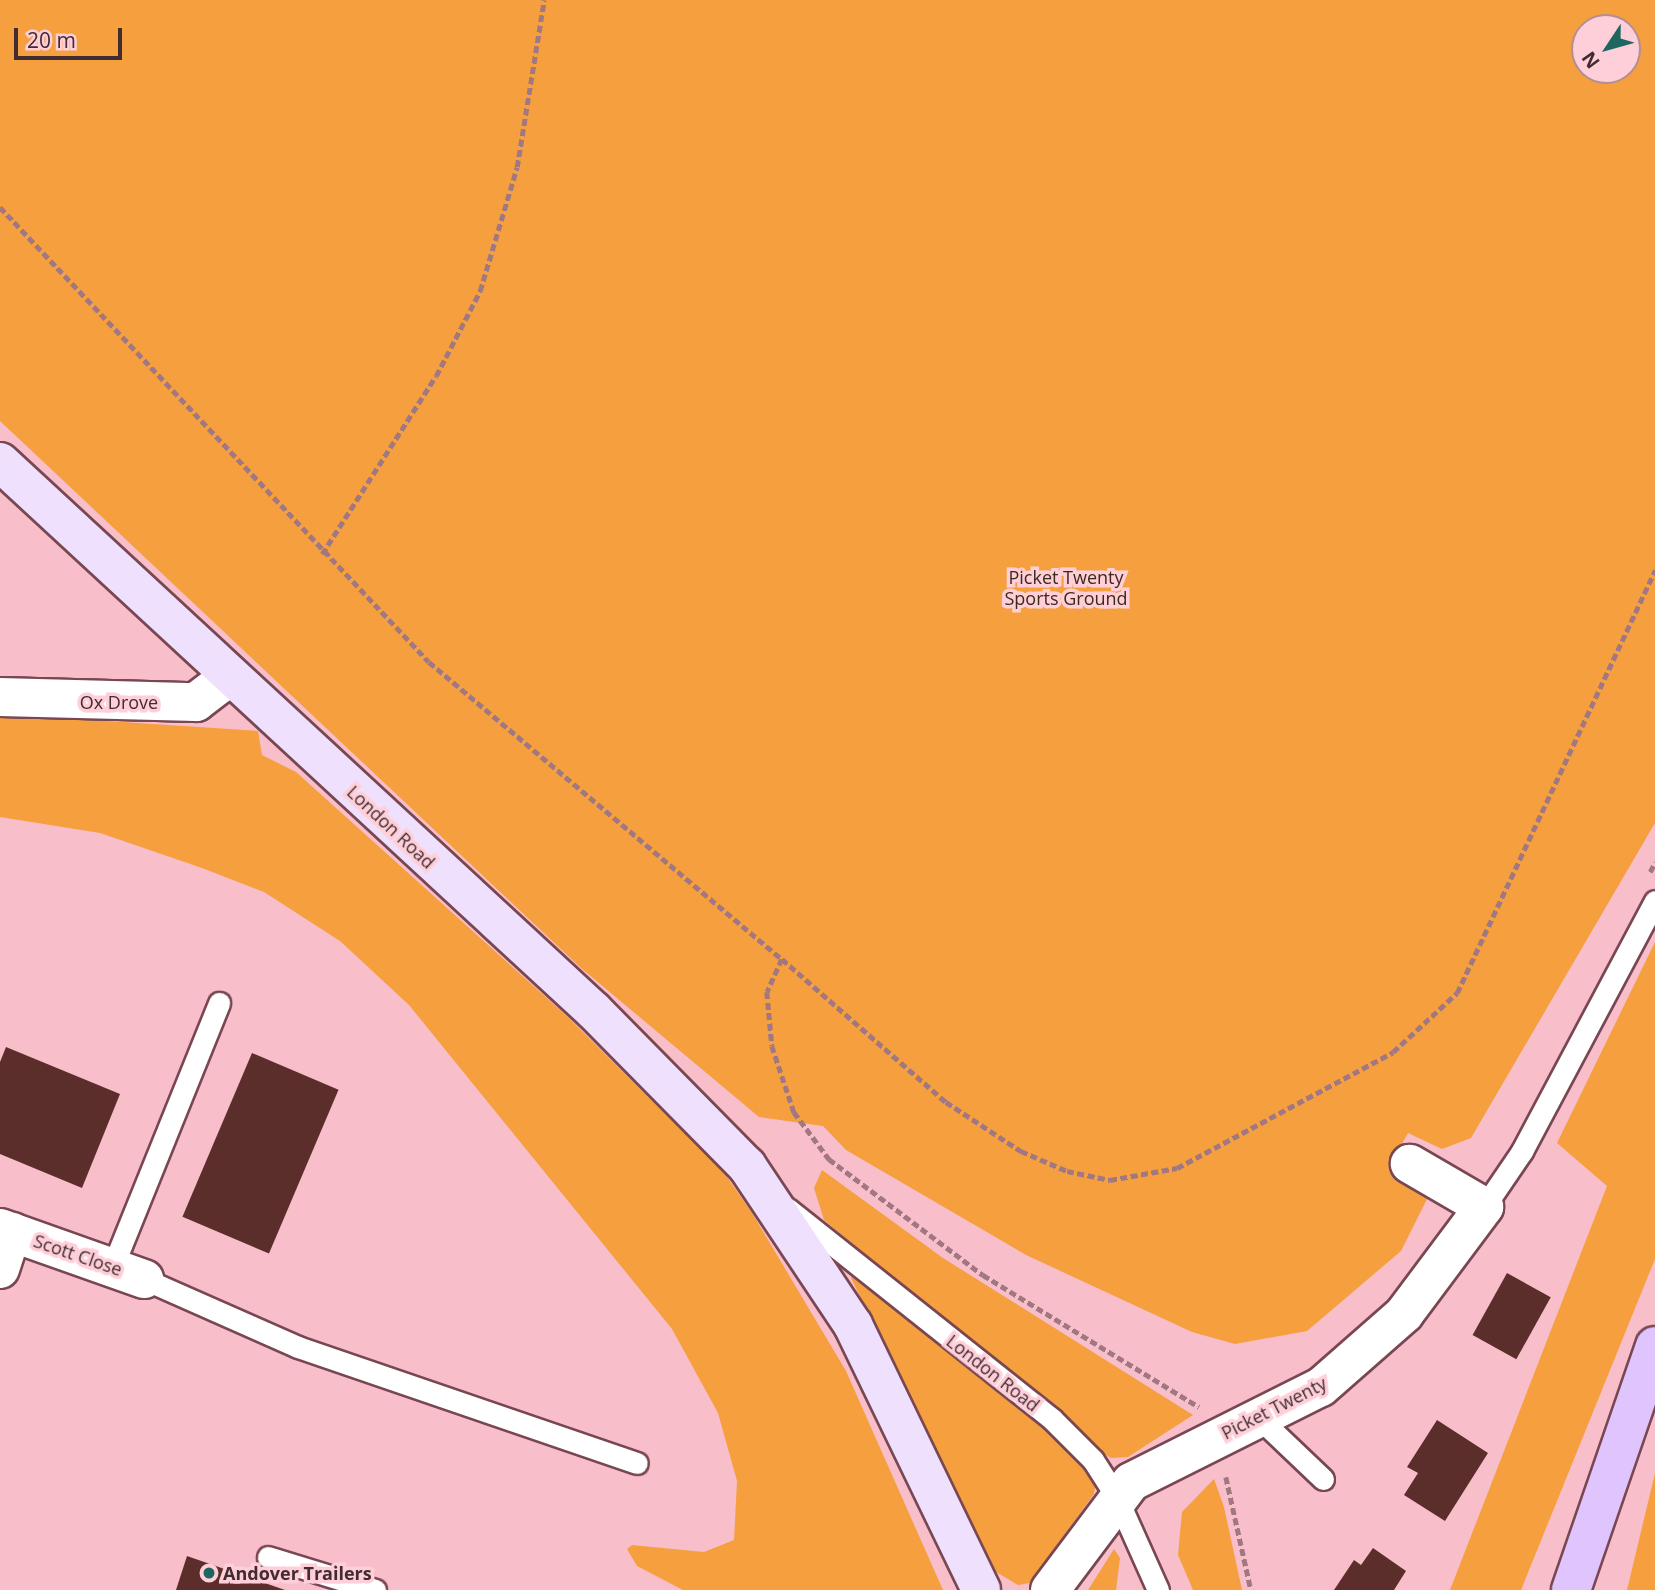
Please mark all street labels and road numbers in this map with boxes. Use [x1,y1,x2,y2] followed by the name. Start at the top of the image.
[80,691,158,713] street label: Ox Drove
[343,781,439,873] street label: London Road
[31,1230,125,1280] street label: Scott Close
[942,1330,1044,1416] street label: London Road
[1218,1372,1330,1444] street label: Picket Twenty

